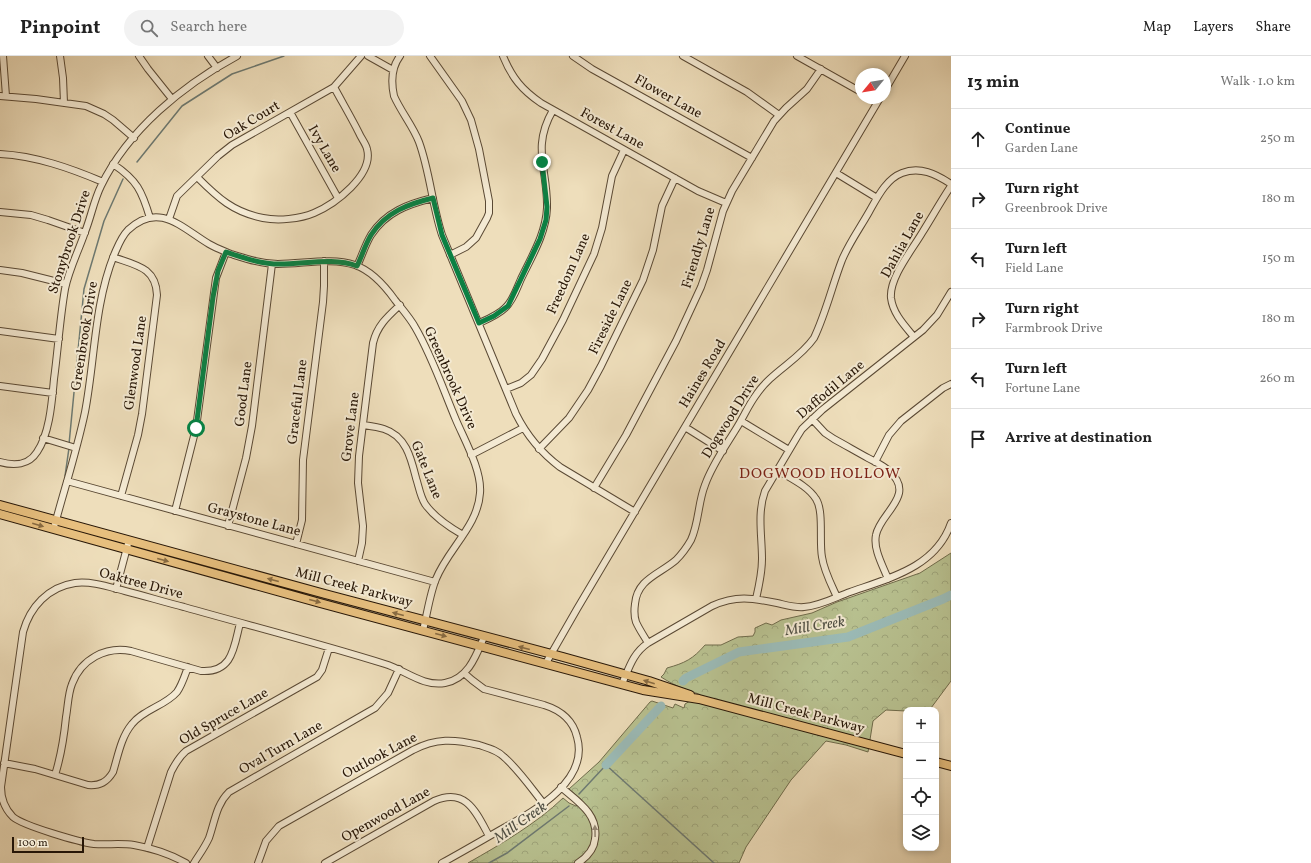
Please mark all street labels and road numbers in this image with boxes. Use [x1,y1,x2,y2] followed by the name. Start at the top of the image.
[631,70,706,124] street label: Flower Lane
[220,97,284,145] street label: Oak Court
[577,104,648,155] street label: Forest Lane
[303,122,345,177] street label: Ivy Lane
[44,187,96,296] street label: Stonybrook Drive
[678,205,721,291] street label: Friendly Lane
[877,208,929,282] street label: Dahlia Lane
[543,230,595,318] street label: Freedom Lane
[585,276,638,358] street label: Fireside Lane
[67,280,103,392] street label: Greenbrook Drive
[120,314,152,411] street label: Glenwood Lane
[419,324,481,433] street label: Greenbrook Drive
[675,336,731,412] street label: Haines Road
[793,356,869,424] street label: Daffodil Lane
[283,358,313,446] street label: Graceful Lane
[231,360,257,428] street label: Good Lane
[698,371,764,462] street label: Dogwood Drive
[337,391,365,463] street label: Grove Lane
[406,438,446,502] street label: Gate Lane
[205,498,303,542] street label: Graystone Lane
[293,563,415,613] street label: Mill Creek Parkway
[97,564,185,604] street label: Oaktree Drive
[176,684,272,750] street label: Old Spruce Lane
[745,689,867,739] street label: Mill Creek Parkway
[236,716,326,780] street label: Oval Turn Lane
[339,728,421,784] street label: Outlook Lane
[338,783,434,847] street label: Openwood Lane

